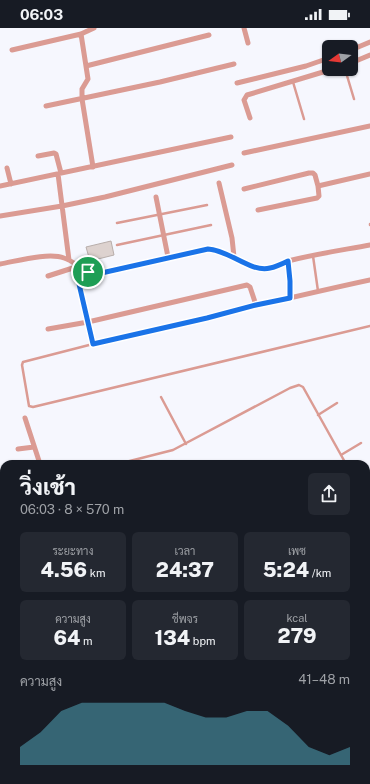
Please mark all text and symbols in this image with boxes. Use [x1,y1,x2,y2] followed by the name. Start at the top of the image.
[20,6,63,23] text: 06:03
[322,40,358,76] north arrow
[322,40,358,76] map controls
[71,255,105,289] pin
[77,261,99,283] icon: arrive
[308,473,350,515] button: share
[20,474,76,500] text: วิ่งเช้า
[20,502,124,517] text: 06:03 · 8 × 570 m
[53,545,93,557] text: ระยะทาง
[175,545,195,557] text: เวลา
[288,545,306,557] text: เพซ
[41,558,87,582] text: 4.56
[156,558,214,582] text: 24:37
[263,558,309,582] text: 5:24
[87,567,105,579] text: km
[309,567,331,579] text: /km
[286,612,308,624] text: kcal
[55,613,91,625] text: ความสูง
[172,613,198,625] text: ชีพจร
[277,624,317,648] text: 279
[53,626,80,650] text: 64
[155,626,190,650] text: 134
[80,635,93,647] text: m
[190,635,215,647] text: bpm
[298,672,350,687] text: 41–48 m
[20,674,62,689] text: ความสูง

